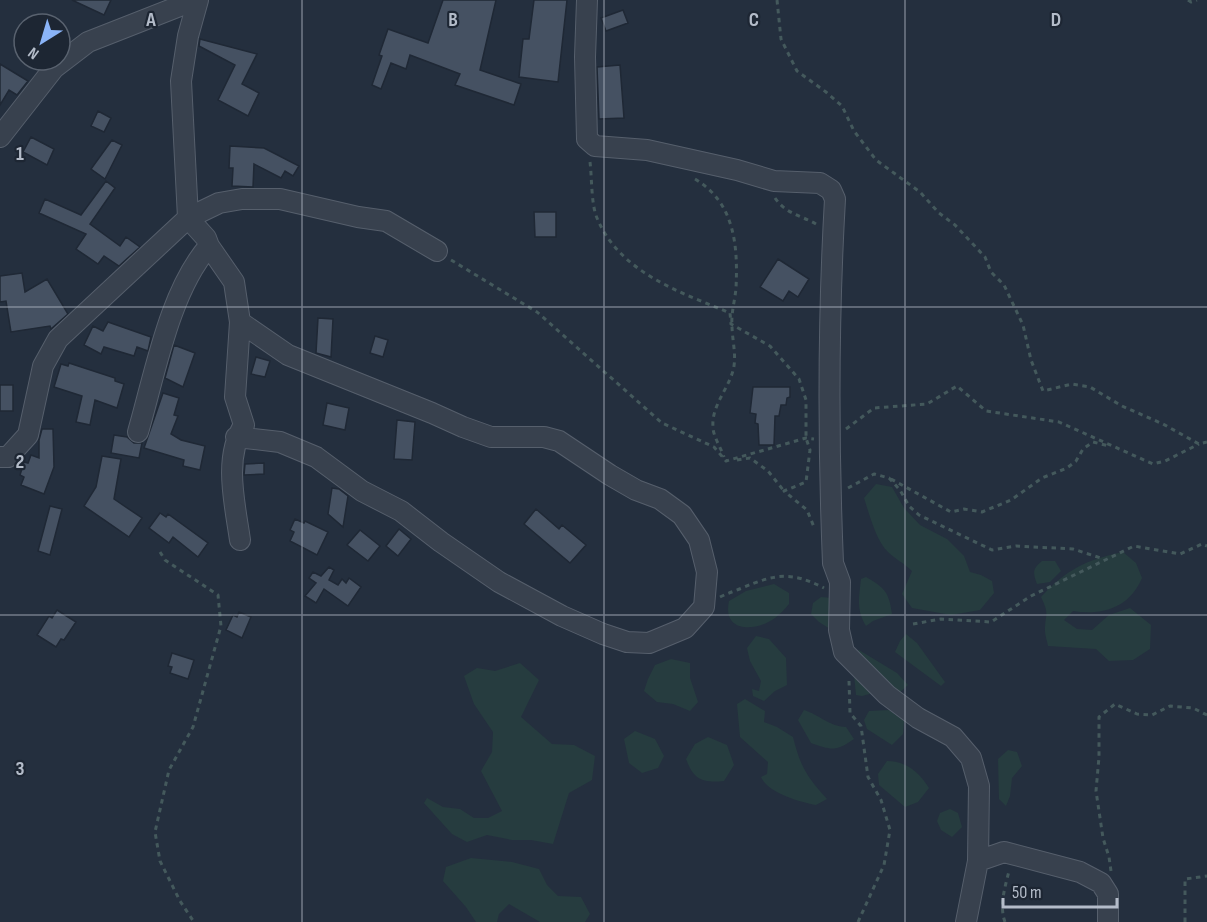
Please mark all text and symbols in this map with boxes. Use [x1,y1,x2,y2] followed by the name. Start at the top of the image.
[145,8,156,32] text: A
[448,8,458,32] text: B
[749,8,759,32] text: C
[1051,8,1061,32] text: D
[12,12,72,72] north arrow
[25,43,43,63] text: N
[16,142,24,166] text: 1
[16,450,24,474] text: 2
[16,757,25,781] text: 3
[1003,871,1117,909] scale bar
[1012,882,1042,903] text: 50 m

